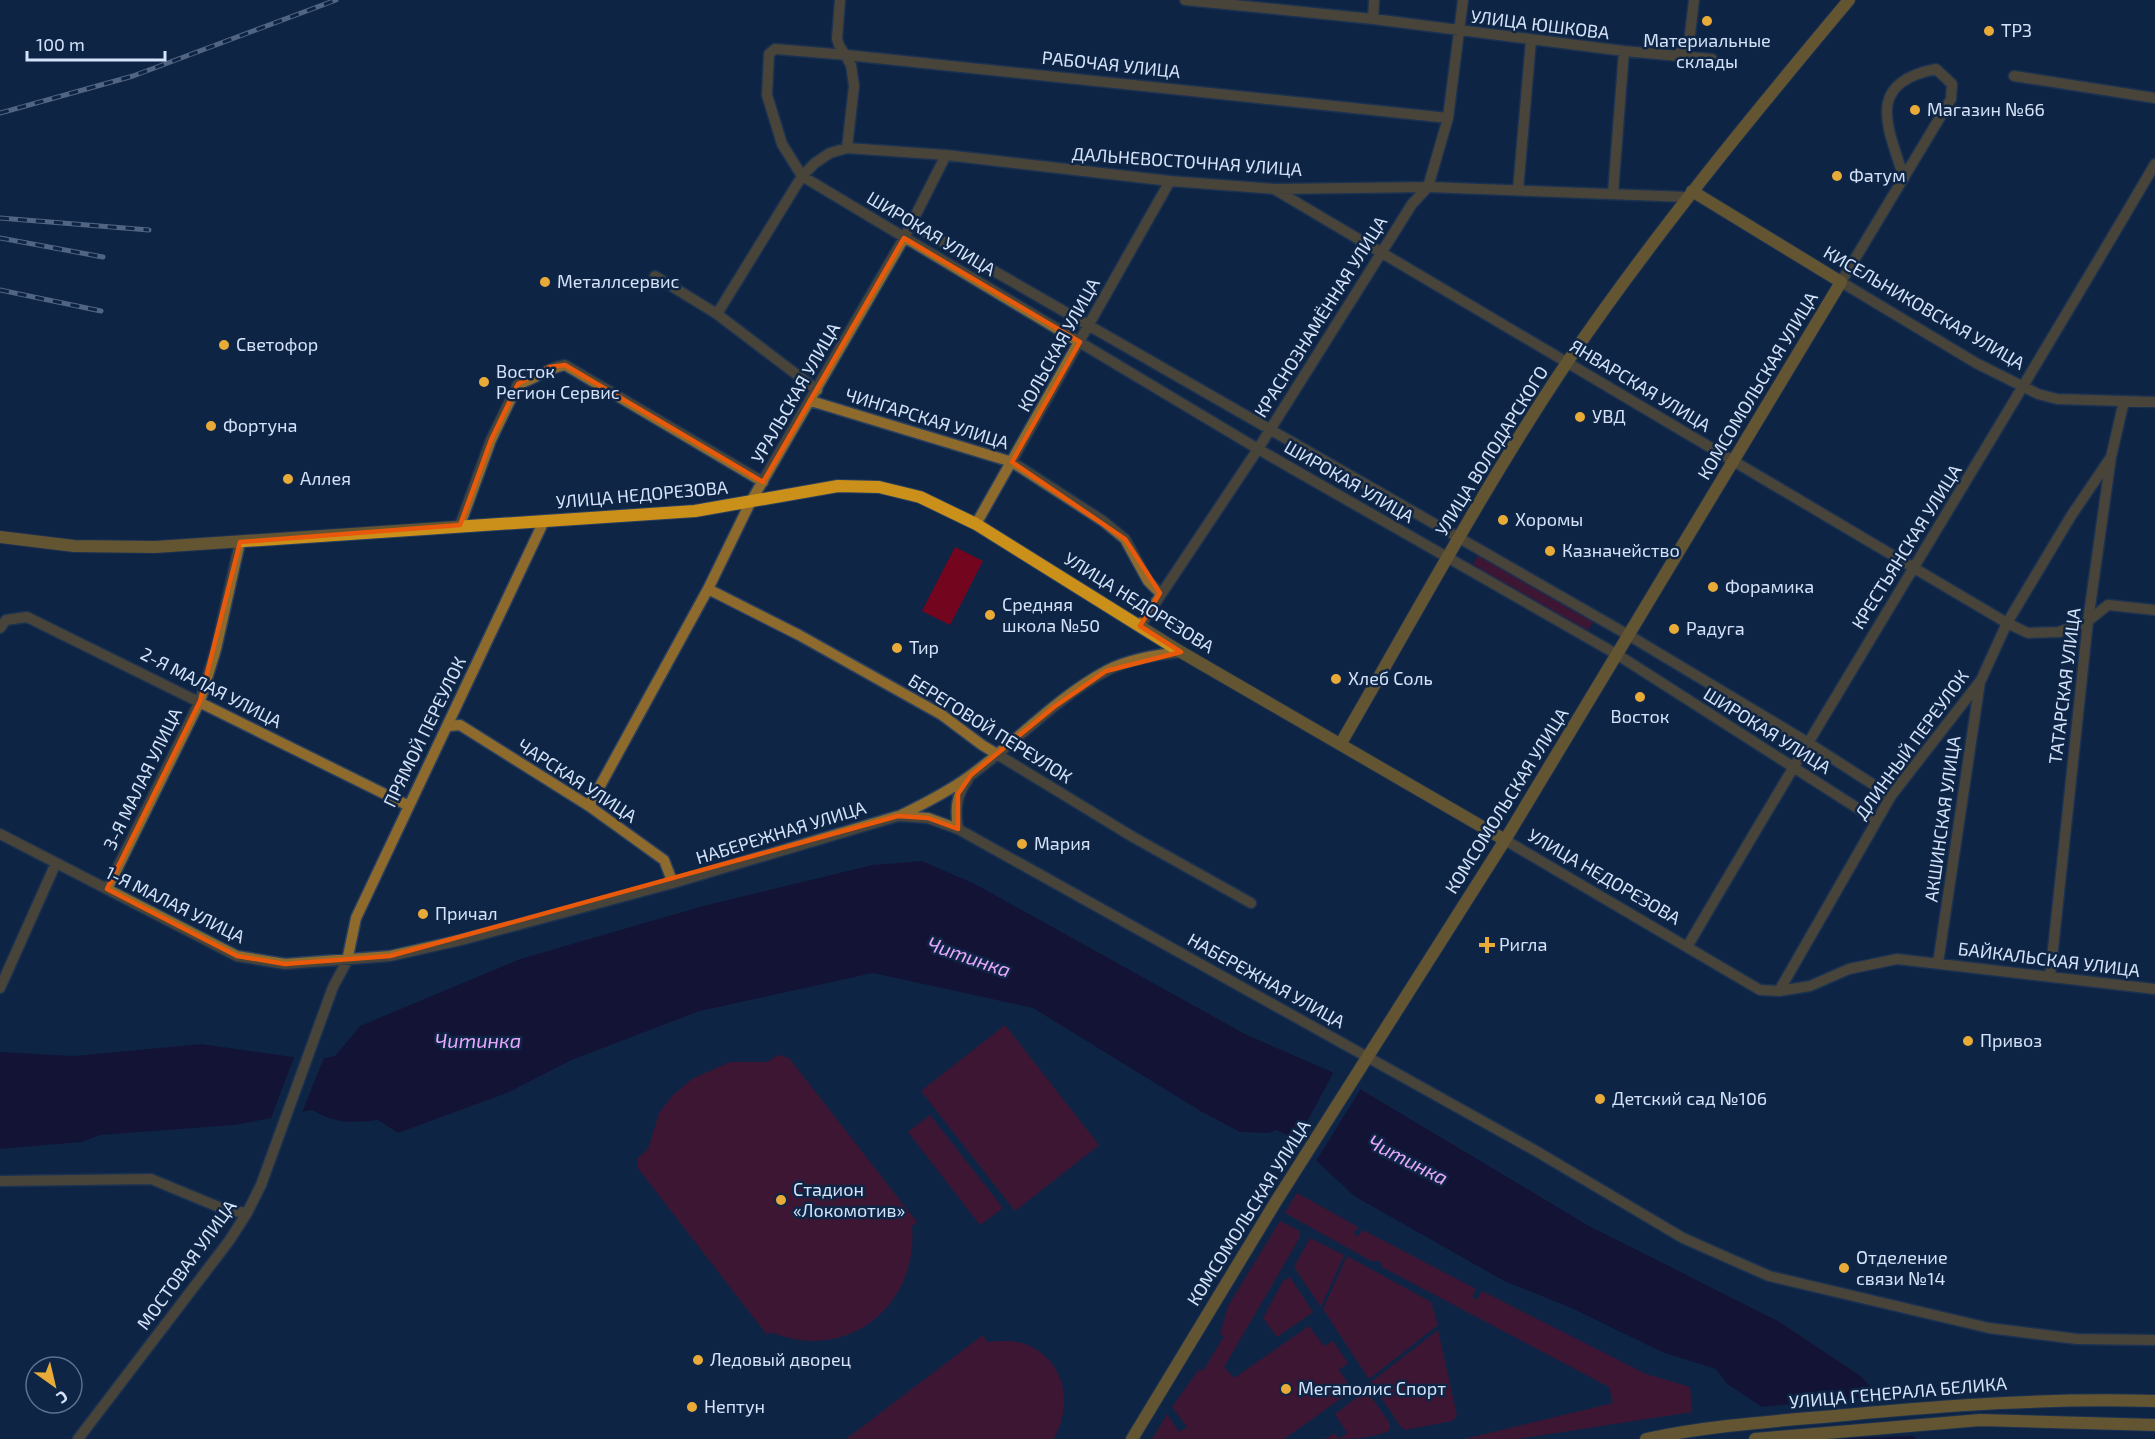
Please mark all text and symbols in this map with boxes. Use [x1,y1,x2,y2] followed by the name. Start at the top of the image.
[1470,5,1612,44] street label: УЛИЦА ЮШКОВА
[1700,14,1714,28] marker: Материальные склады
[2001,19,2032,41] place label: ТРЗ
[27,24,165,62] scale bar
[1982,24,1996,38] marker: ТРЗ
[1643,29,1771,72] place label: Материальные склады
[36,33,85,55] text: 100 m
[1041,46,1182,82] street label: РАБОЧАЯ УЛИЦА
[1927,98,2045,120] place label: Магазин №66
[1908,103,1922,117] marker: Магазин №66
[1071,142,1304,180] street label: ДАЛЬНЕВОСТОЧНАЯ УЛИЦА
[1849,164,1906,186] place label: Фатум
[1830,169,1844,183] marker: Фатум
[863,186,1000,281] street label: ШИРОКАЯ УЛИЦА
[1249,211,1392,421] street label: КРАСНОЗНАМЁННАЯ УЛИЦА
[1820,240,2030,374] street label: КИСЕЛЬНИКОВСКАЯ УЛИЦА
[557,270,680,292] place label: Металлсервис
[1012,273,1104,415] street label: КОЛЬСКАЯ УЛИЦА
[538,275,552,289] marker: Металлсервис
[1692,287,1822,483] street label: КОМСОМОЛЬСКАЯ УЛИЦА
[746,318,845,467] street label: УРАЛЬСКАЯ УЛИЦА
[236,333,318,355] place label: Светофор
[1566,334,1716,436] street label: ЯНВАРСКАЯ УЛИЦА
[217,338,231,352] marker: Светофор
[496,360,620,403] place label: Восток Регион Сервис
[1430,362,1552,539] street label: УЛИЦА ВОЛОДАРСКОГО
[477,375,491,389] marker: Восток Регион Сервис
[843,383,1012,454] street label: ЧИНГАРСКАЯ УЛИЦА
[1592,405,1626,427] place label: УВД
[1573,410,1587,424] marker: УВД
[223,414,297,436] place label: Фортуна
[204,419,218,433] marker: Фортуна
[1281,435,1419,528] street label: ШИРОКАЯ УЛИЦА
[1846,459,1966,633] street label: КРЕСТЬЯНСКАЯ УЛИЦА
[300,467,351,489] place label: Аллея
[281,472,295,486] marker: Аллея
[555,475,730,512] street label: УЛИЦА НЕДОРЕЗОВА
[1515,508,1583,530] place label: Хоромы
[1496,513,1510,527] marker: Хоромы
[1562,539,1680,561] place label: Казначейство
[1543,544,1557,558] marker: Казначейство
[1060,547,1219,658] street label: УЛИЦА НЕДОРЕЗОВА
[1725,575,1814,597] place label: Форамика
[1706,580,1720,594] marker: Форамика
[1002,593,1100,636] place label: Средняя школа №50
[2044,606,2085,765] street label: ТАТАРСКАЯ УЛИЦА
[983,608,997,622] marker: Средняя школа №50
[1686,617,1745,639] place label: Радуга
[1667,622,1681,636] marker: Радуга
[909,636,939,658] place label: Тир
[890,641,904,655] marker: Тир
[137,642,286,733] street label: 2-Я МАЛАЯ УЛИЦА
[378,653,470,810] street label: ПРЯМОЙ ПЕРЕУЛОК
[1850,665,1973,823] street label: ДЛИННЫЙ ПЕРЕУЛОК
[1348,667,1433,689] place label: Хлеб Соль
[905,669,1077,788] street label: БЕРЕГОВОЙ ПЕРЕУЛОК
[1329,672,1343,686] marker: Хлеб Соль
[1700,682,1836,779] street label: ШИРОКАЯ УЛИЦА
[1633,690,1647,704] marker: Восток
[98,703,186,853] street label: 3-Я МАЛАЯ УЛИЦА
[1440,703,1573,897] street label: КОМСОМОЛЬСКАЯ УЛИЦА
[1611,705,1670,727] place label: Восток
[514,733,642,827] street label: ЧАРСКАЯ УЛИЦА
[1919,734,1965,903] street label: АКШИНСКАЯ УЛИЦА
[693,795,869,868] street label: НАБЕРЕЖНАЯ УЛИЦА
[1524,823,1685,929] street label: УЛИЦА НЕДОРЕЗОВА
[1034,832,1091,854] place label: Мария
[1015,837,1029,851] marker: Мария
[102,861,249,948] street label: 1-Я МАЛАЯ УЛИЦА
[435,902,498,924] place label: Причал
[416,907,430,921] marker: Причал
[1184,928,1350,1033] street label: НАБЕРЕЖНАЯ УЛИЦА
[925,931,1014,981] water label: Читинка
[1499,933,1547,955] place label: Ригла
[1957,937,2142,981] street label: БАЙКАЛЬСКАЯ УЛИЦА
[1480,938,1494,952] marker: Ригла
[435,1028,521,1052] water label: Читинка
[1980,1029,2042,1051] place label: Привоз
[1961,1034,1975,1048] marker: Привоз
[1612,1087,1767,1109] place label: Детский сад №106
[1593,1092,1607,1106] marker: Детский сад №106
[1182,1115,1315,1309] street label: КОМСОМОЛЬСКАЯ УЛИЦА
[1365,1129,1452,1189] water label: Читинка
[793,1178,905,1221] place label: Стадион «Локомотив»
[774,1193,788,1207] marker: Стадион «Локомотив»
[132,1195,241,1334] street label: МОСТОВАЯ УЛИЦА
[1856,1246,1948,1289] place label: Отделение связи №14
[1837,1261,1851,1275] marker: Отделение связи №14
[710,1348,852,1370] place label: Ледовый дворец
[691,1353,705,1367] marker: Ледовый дворец
[24,1355,84,1415] north arrow
[1788,1371,2008,1412] street label: УЛИЦА ГЕНЕРАЛА БЕЛИКА
[1298,1377,1446,1399] place label: Мегаполис Спорт
[1279,1382,1293,1396] marker: Мегаполис Спорт
[53,1387,72,1408] text: С
[704,1395,765,1417] place label: Нептун
[685,1400,699,1414] marker: Нептун

